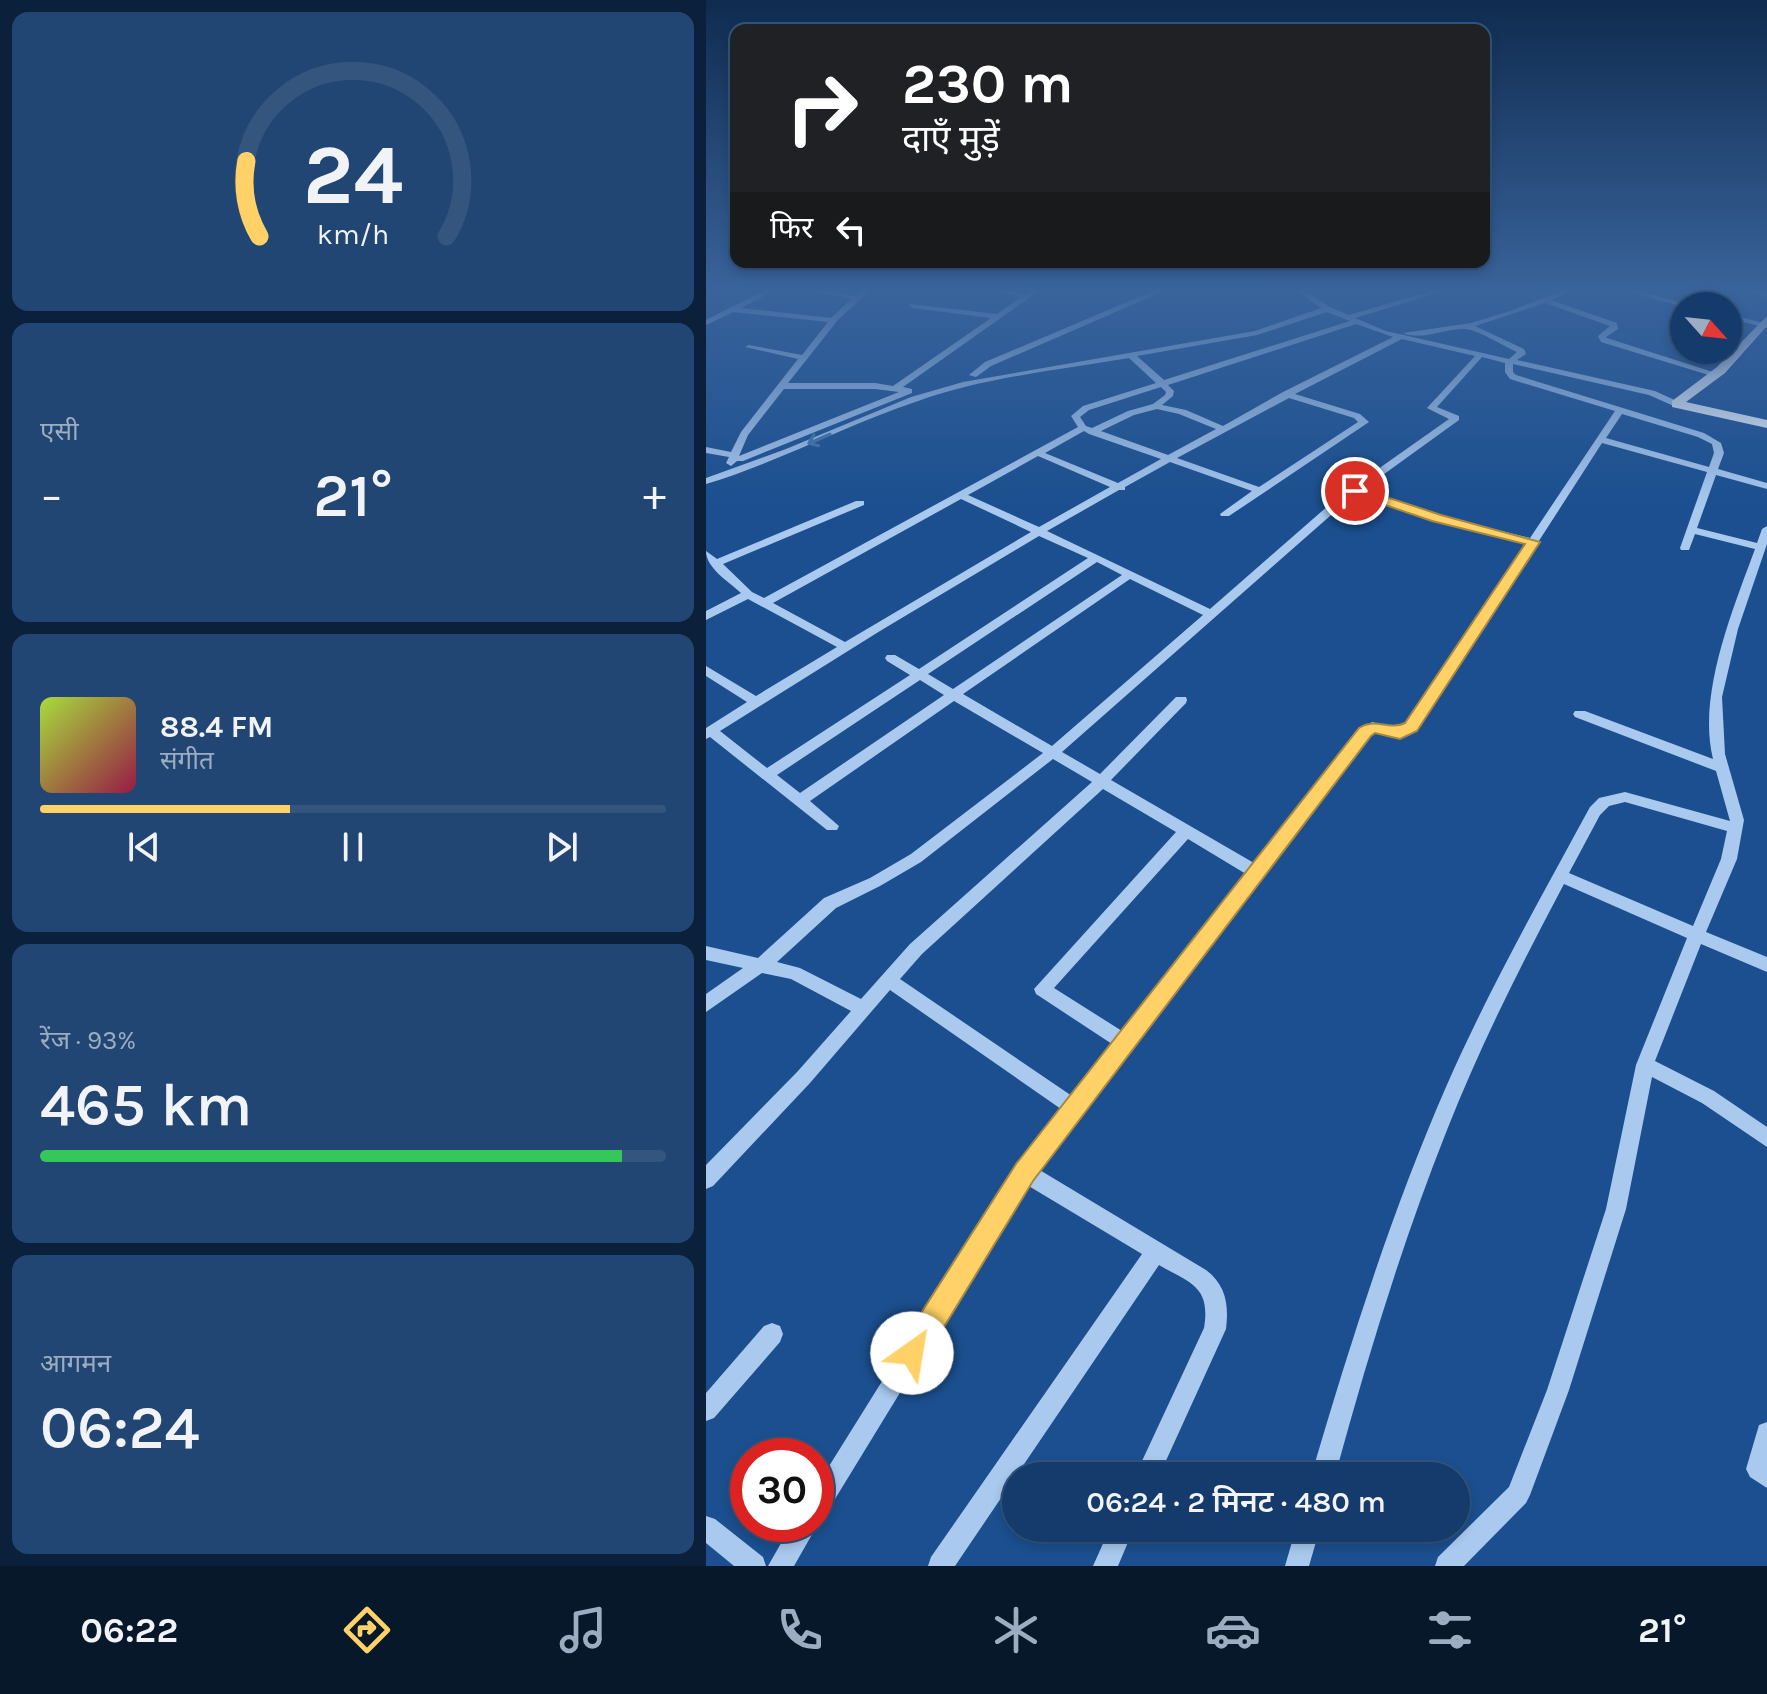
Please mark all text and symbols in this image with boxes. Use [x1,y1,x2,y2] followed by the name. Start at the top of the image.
[902,51,1073,116] text: 230 m
[770,56,874,160] icon: right
[902,118,1000,160] text: दाएँ मुड़ें
[303,127,403,224] text: 24
[829,208,873,252] icon: left
[770,210,813,246] text: फिर
[317,219,389,252] text: km/h
[1670,292,1742,364] north arrow
[1670,292,1742,364] map controls
[40,416,79,447] text: एसी
[808,432,832,447] one-way arrow
[1321,457,1389,525] pin
[313,461,393,531] text: 21°
[1333,469,1377,513] icon: arrive
[40,470,63,521] text: −
[643,470,666,521] text: +
[160,709,273,745] text: 88.4 FM
[160,745,214,776] text: संगीत
[122,825,166,869] icon: previous
[331,825,375,869] icon: pause
[540,825,584,869] icon: next
[40,1025,136,1056] text: रेंज · 93%
[40,1070,252,1140] text: 465 km
[870,1311,954,1395] position arrow
[40,1348,111,1379] text: आगमन
[40,1393,200,1463] text: 06:24
[730,1438,834,1542] speed limit sign: 30
[1086,1484,1386,1520] text: 06:24 · 2 मिनट · 480 m
[339,1602,395,1658] icon: directions
[555,1602,611,1658] icon: music
[772,1602,828,1658] icon: phone
[988,1602,1044,1658] icon: climate
[1205,1602,1261,1658] icon: car
[1422,1602,1478,1658] icon: filters
[80,1609,178,1651] text: 06:22
[1638,1609,1687,1651] text: 21°

